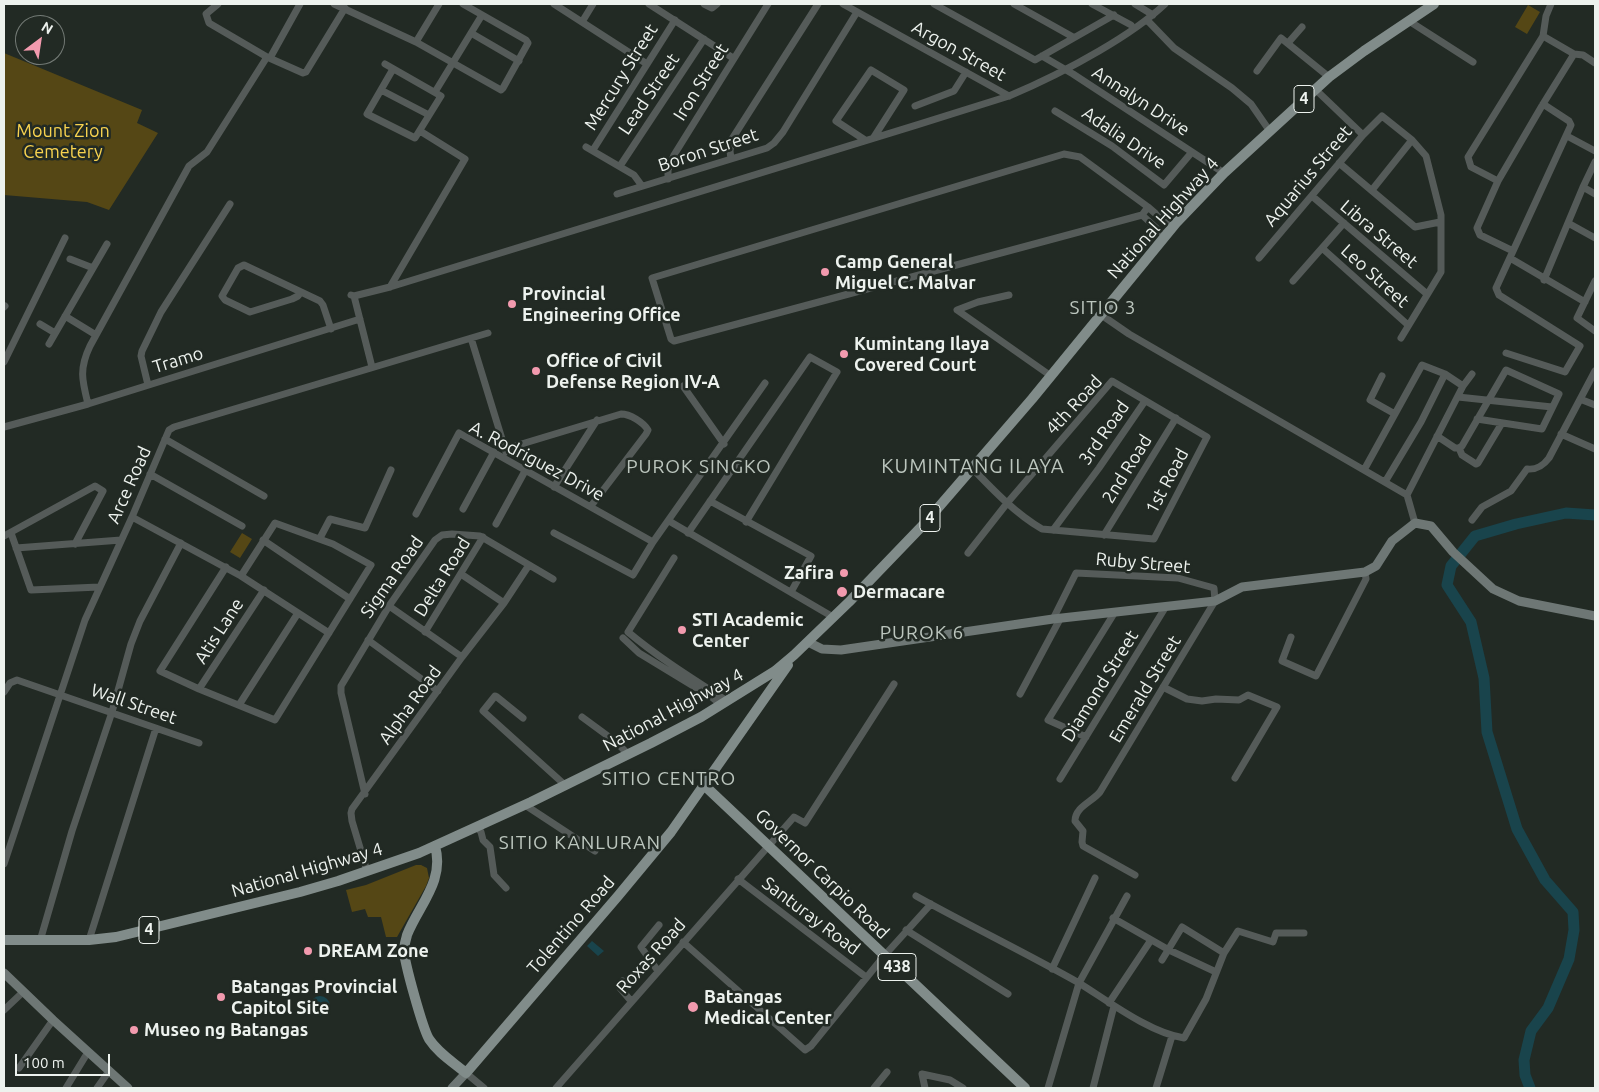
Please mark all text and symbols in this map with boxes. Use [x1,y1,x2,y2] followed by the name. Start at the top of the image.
[15,15,65,65] north arrow
[908,16,1010,86] street label: Argon Street
[39,18,56,38] text: N
[580,20,662,134] street label: Mercury Street
[669,40,733,124] street label: Iron Street
[614,49,684,139] street label: Lead Street
[1088,61,1194,141] street label: Annalyn Drive
[1294,86,1314,112] road number: 4
[1078,102,1170,174] street label: Adalia Drive
[16,120,110,162] park label: Mount Zion Cemetery
[1259,121,1357,231] street label: Aquarius Street
[655,124,761,176] street label: Boron Street
[1103,153,1223,283] street label: National Highway 4
[1336,195,1422,273] street label: Libra Street
[1337,240,1413,312] street label: Leo Street
[835,251,976,294] place label: Camp General Miguel C. Malvar
[819,266,831,278] marker: Camp General Miguel C. Malvar
[522,283,681,326] place label: Provincial Engineering Office
[1069,297,1137,319] district label: SITIO 3
[506,298,518,310] marker: Provincial Engineering Office
[854,333,990,376] place label: Kumintang Ilaya Covered Court
[150,342,206,378] street label: Tramo
[838,348,850,360] marker: Kumintang Ilaya Covered Court
[546,350,720,392] place label: Office of Civil Defense Region IV-A
[530,365,542,377] marker: Office of Civil Defense Region IV-A
[1041,371,1107,439] street label: 4th Road
[1074,397,1134,469] street label: 3rd Road
[466,416,608,506] street label: A. Rodriguez Drive
[1098,431,1156,507] street label: 2nd Road
[102,443,156,527] street label: Arce Road
[1141,445,1193,517] street label: 1st Road
[879,454,1067,478] district label: KUMINTANG ILAYA
[625,456,773,478] district label: PUROK SINGKO
[920,504,940,532] road number: 4
[356,532,428,622] street label: Sigma Road
[409,533,475,621] street label: Delta Road
[1095,548,1191,578] street label: Ruby Street
[784,562,834,584] place label: Zafira
[838,567,850,579] marker: Zafira
[853,581,945,603] place label: Dermacare
[835,585,849,599] marker: Dermacare
[190,594,248,668] street label: Atis Lane
[692,609,804,652] place label: STI Academic Center
[879,622,965,644] district label: PUROK 6
[676,624,688,636] marker: STI Academic Center
[1057,626,1143,746] street label: Diamond Street
[1105,631,1185,747] street label: Emerald Street
[374,661,446,749] street label: Alpha Road
[599,664,747,756] street label: National Highway 4
[88,679,180,729] street label: Wall Street
[600,768,738,790] district label: SITIO CENTRO
[751,804,893,944] street label: Governor Carpio Road
[497,832,663,854] district label: SITIO KANLURAN
[229,838,385,902] street label: National Highway 4
[523,872,619,978] street label: Tolentino Road
[758,872,864,960] street label: Santuray Road
[612,914,690,998] street label: Roxas Road
[139,916,159,944] road number: 4
[318,940,429,962] place label: DREAM Zone
[302,945,314,957] marker: DREAM Zone
[878,954,916,980] road number: 438
[231,976,397,1019] place label: Batangas Provincial Capitol Site
[704,986,832,1028] place label: Batangas Medical Center
[215,991,227,1003] marker: Batangas Provincial Capitol Site
[686,1000,700,1014] marker: Batangas Medical Center
[144,1019,308,1041] place label: Museo ng Batangas
[128,1024,140,1036] marker: Museo ng Batangas
[18,1044,112,1076] scale bar
[23,1054,65,1071] text: 100 m

